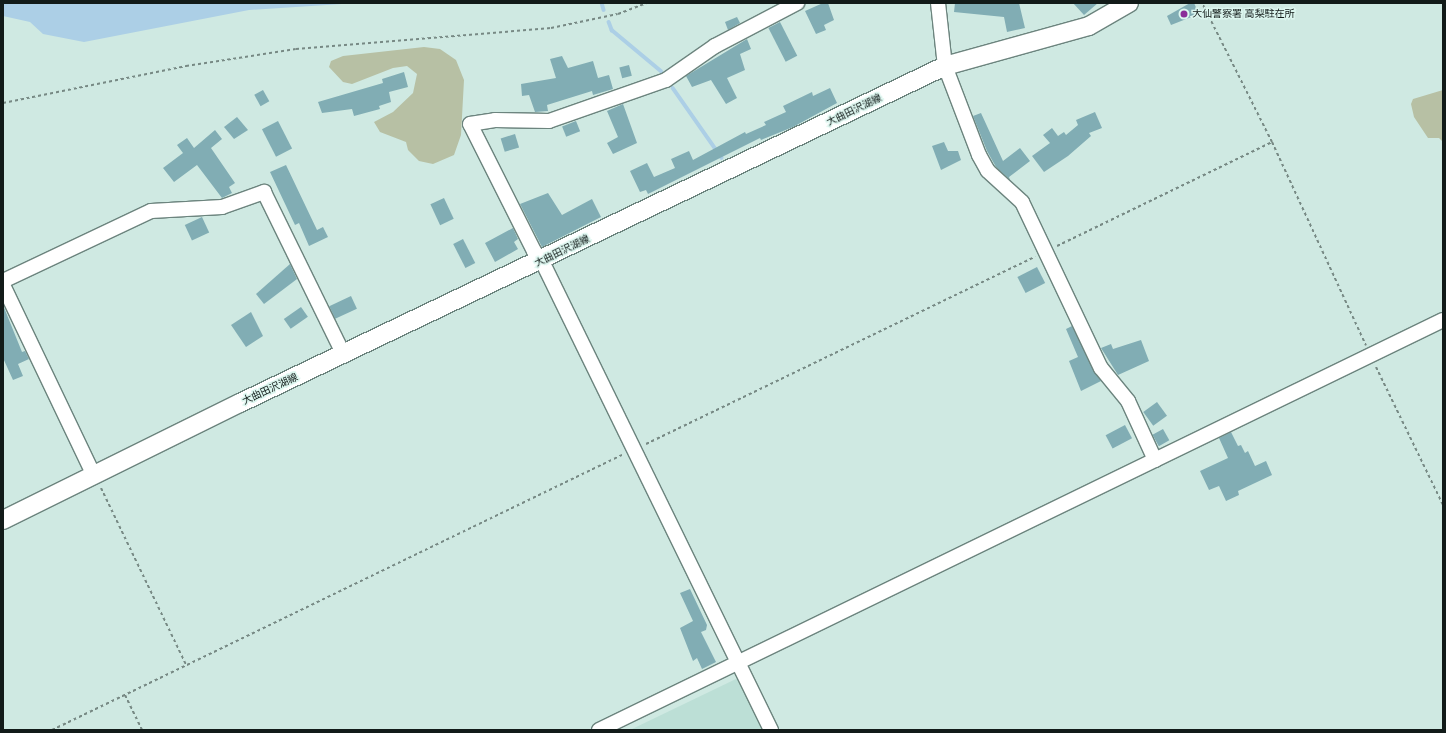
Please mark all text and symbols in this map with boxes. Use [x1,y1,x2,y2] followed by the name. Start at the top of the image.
[1192,8,1295,20] place label: 大仙警察署 高梨駐在所
[1179,9,1189,19] marker: 大仙警察署 高梨駐在所
[824,91,884,129] street label: 大曲田沢湖線
[532,232,592,270] street label: 大曲田沢湖線
[240,371,300,407] street label: 大曲田沢湖線

